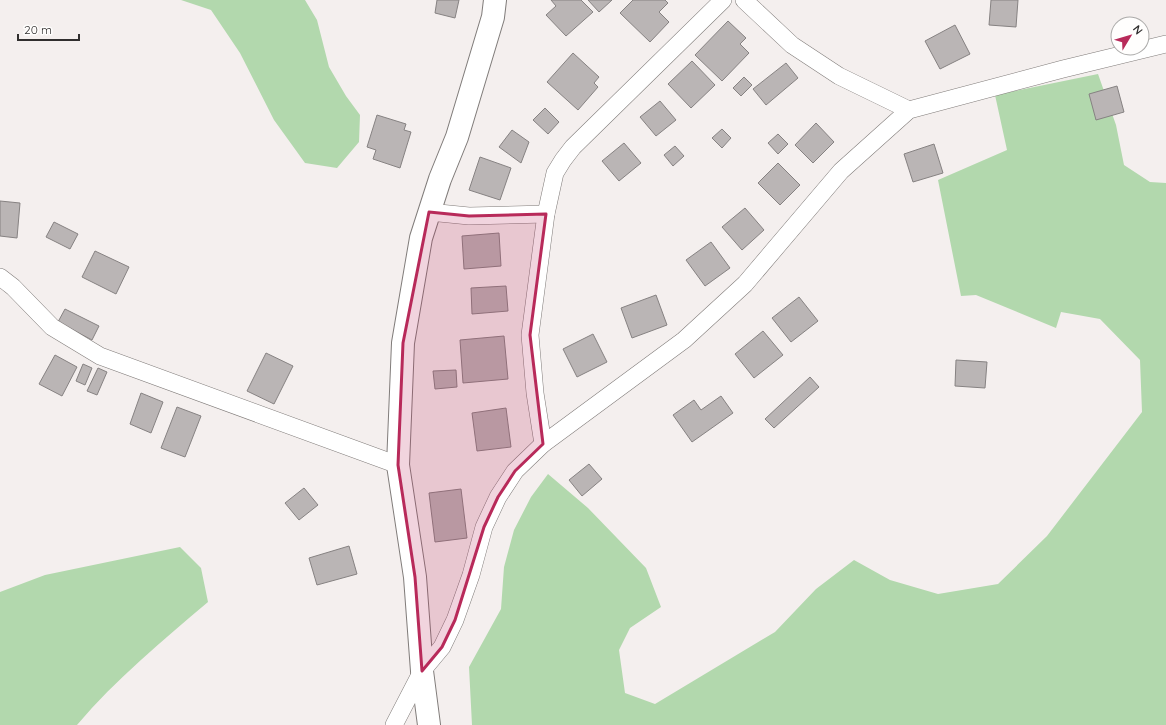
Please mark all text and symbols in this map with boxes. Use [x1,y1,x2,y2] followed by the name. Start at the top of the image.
[18,16,79,42] scale bar
[1110,16,1150,56] north arrow
[24,22,52,37] text: 20 m
[1130,22,1146,37] text: N

